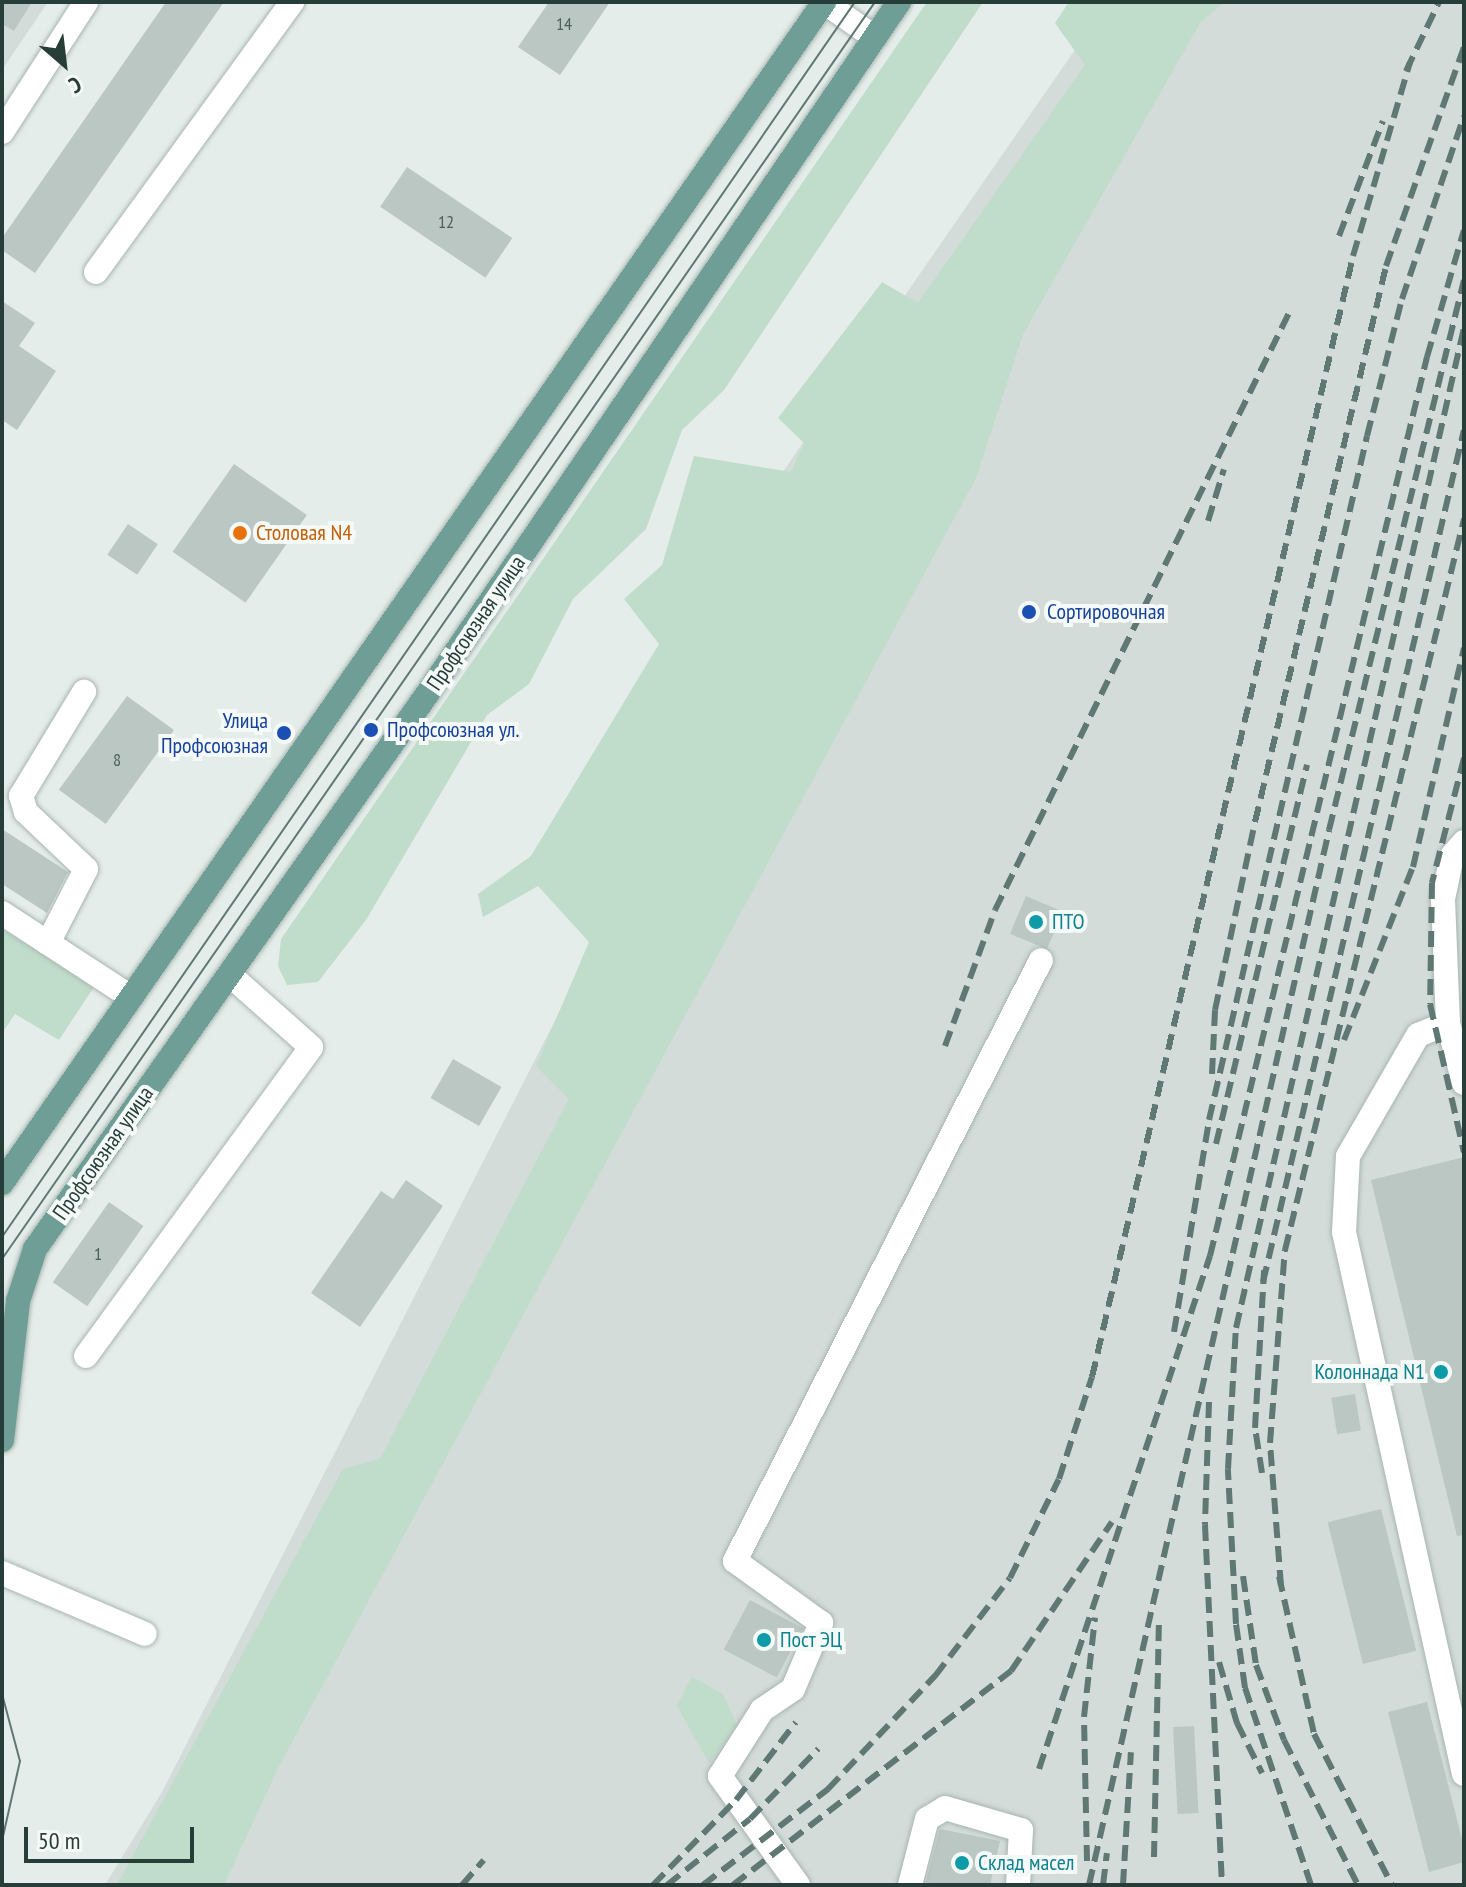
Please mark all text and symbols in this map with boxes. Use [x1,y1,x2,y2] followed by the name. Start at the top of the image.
[556,13,572,35] house number: 14
[24,24,104,104] north arrow
[64,70,86,100] text: С
[438,211,454,233] house number: 12
[256,520,352,546] place label: Столовая N4
[231,524,249,542] marker: Столовая N4
[421,551,531,695] street label: Профсоюзная улица
[1047,599,1165,625] place label: Сортировочная
[1018,601,1040,623] marker: Сортировочная
[161,707,268,758] place label: Улица Профсоюзная
[387,717,520,743] place label: Профсоюзная ул.
[362,721,380,739] marker: Профсоюзная ул.
[275,724,293,742] marker: Улица Профсоюзная
[113,749,121,771] house number: 8
[1052,909,1085,935] place label: ПТО
[1027,913,1045,931] marker: ПТО
[47,1081,159,1225] street label: Профсоюзная улица
[94,1243,102,1265] house number: 1
[1314,1359,1425,1385] place label: Колоннада N1
[1432,1363,1450,1381] marker: Колоннада N1
[780,1627,843,1653] place label: Пост ЭЦ
[755,1631,773,1649] marker: Пост ЭЦ
[28,1811,198,1861] scale bar
[38,1825,80,1856] text: 50 m
[978,1850,1074,1876] place label: Склад масел
[953,1854,971,1872] marker: Склад масел

